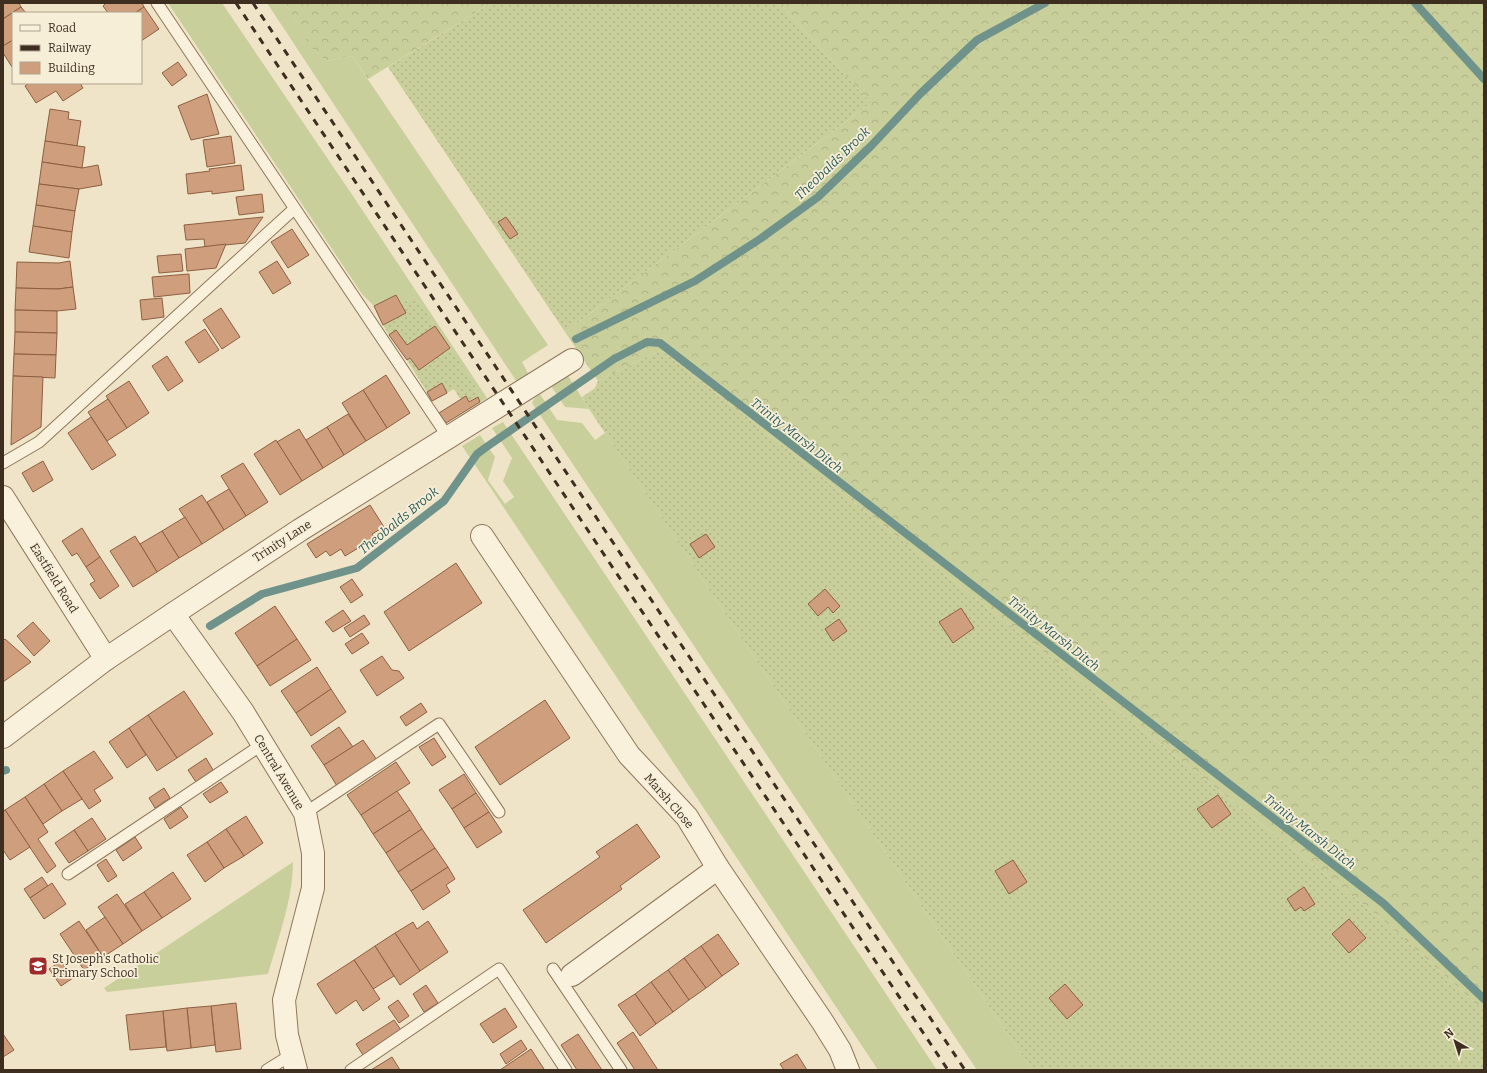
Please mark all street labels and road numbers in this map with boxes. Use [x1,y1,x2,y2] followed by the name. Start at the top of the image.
[250,517,314,565] street label: Trinity Lane
[27,541,81,615] street label: Eastfield Road
[251,732,307,812] street label: Central Avenue
[641,771,697,831] street label: Marsh Close

